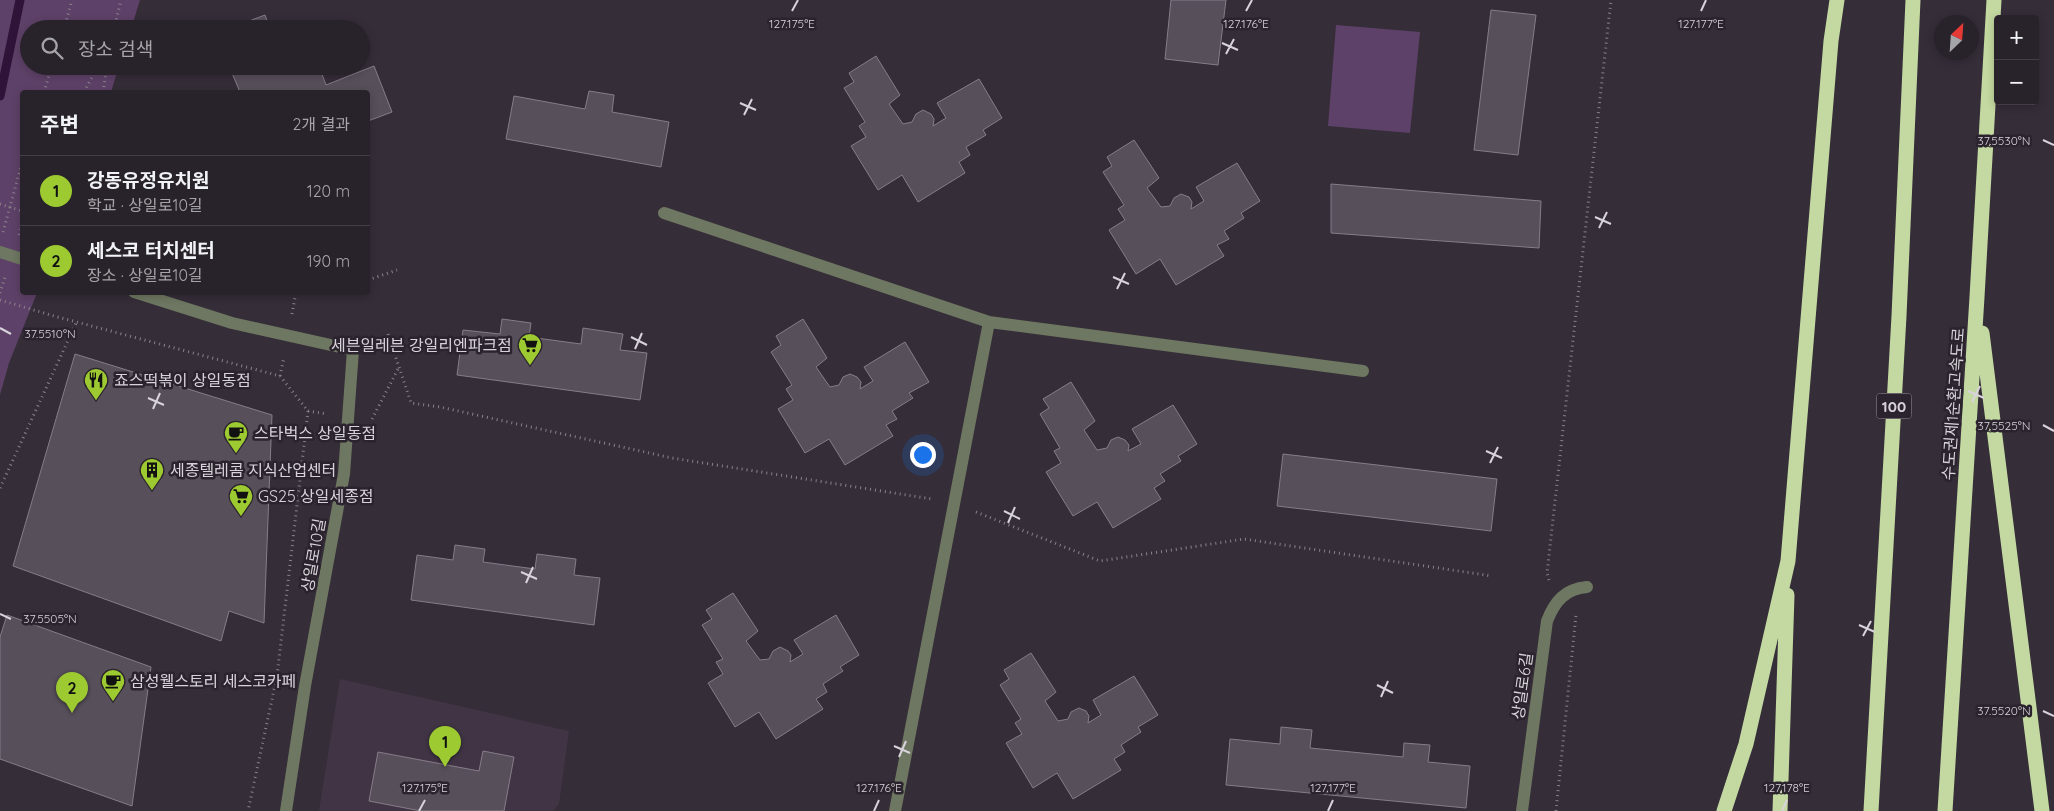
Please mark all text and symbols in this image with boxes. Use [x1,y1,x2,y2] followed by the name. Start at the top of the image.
[1934,15,1979,60] north arrow
[1994,15,2039,105] map controls
[1994,15,2039,60] button: +
[769,16,815,31] text: 127.175°E
[1223,16,1269,31] text: 127.176°E
[1678,16,1724,31] text: 127.177°E
[20,20,370,75] search box
[38,34,66,62] icon: search
[78,37,153,61] text: 장소 검색
[1994,60,2039,105] button: −
[40,111,79,137] text: 주변
[293,114,350,134] text: 2개 결과
[1977,133,2031,148] text: 37.5530°N
[87,168,209,192] text: 강동유정유치원
[53,181,59,201] text: 1
[307,181,350,201] text: 120 m
[87,195,203,215] text: 학교 · 상일로10길
[87,238,215,262] text: 세스코 터치센터
[51,251,61,271] text: 2
[307,251,350,271] text: 190 m
[87,265,203,285] text: 장소 · 상일로10길
[24,326,76,341] text: 37.5510°N
[1938,327,1968,481] street label: 수도권제1순환고속도로
[517,332,543,366] supermarket icon: 세븐일레븐 강일리엔파크점
[331,335,512,355] place label: 세븐일레븐 강일리엔파크점
[83,367,109,401] restaurant icon: 죠스떡볶이 상일동점
[114,370,251,390] place label: 죠스떡볶이 상일동점
[1876,394,1912,418] road number: 100
[1978,418,2030,433] text: 37.5525°N
[223,420,249,454] cafe icon: 스타벅스 상일동점
[254,423,376,443] place label: 스타벅스 상일동점
[910,442,936,468] your location
[139,457,165,491] building icon: 세종텔레콤 지식산업센터
[170,460,336,480] place label: 세종텔레콤 지식산업센터
[228,483,254,517] supermarket icon: GS25 상일세종점
[258,486,374,506] place label: GS25 상일세종점
[297,517,329,593] street label: 상일로10길
[23,611,77,626] text: 37.5505°N
[1507,651,1537,721] street label: 상일로6길
[100,668,126,702] cafe icon: 삼성웰스토리 세스코카페
[130,671,296,691] place label: 삼성웰스토리 세스코카페
[56,672,88,713] pin: 2
[1977,703,2031,718] text: 37.5520°N
[429,726,461,767] pin: 1
[402,780,448,795] text: 127.175°E
[856,780,902,795] text: 127.176°E
[1310,780,1356,795] text: 127.177°E
[1764,780,1810,795] text: 127.178°E

